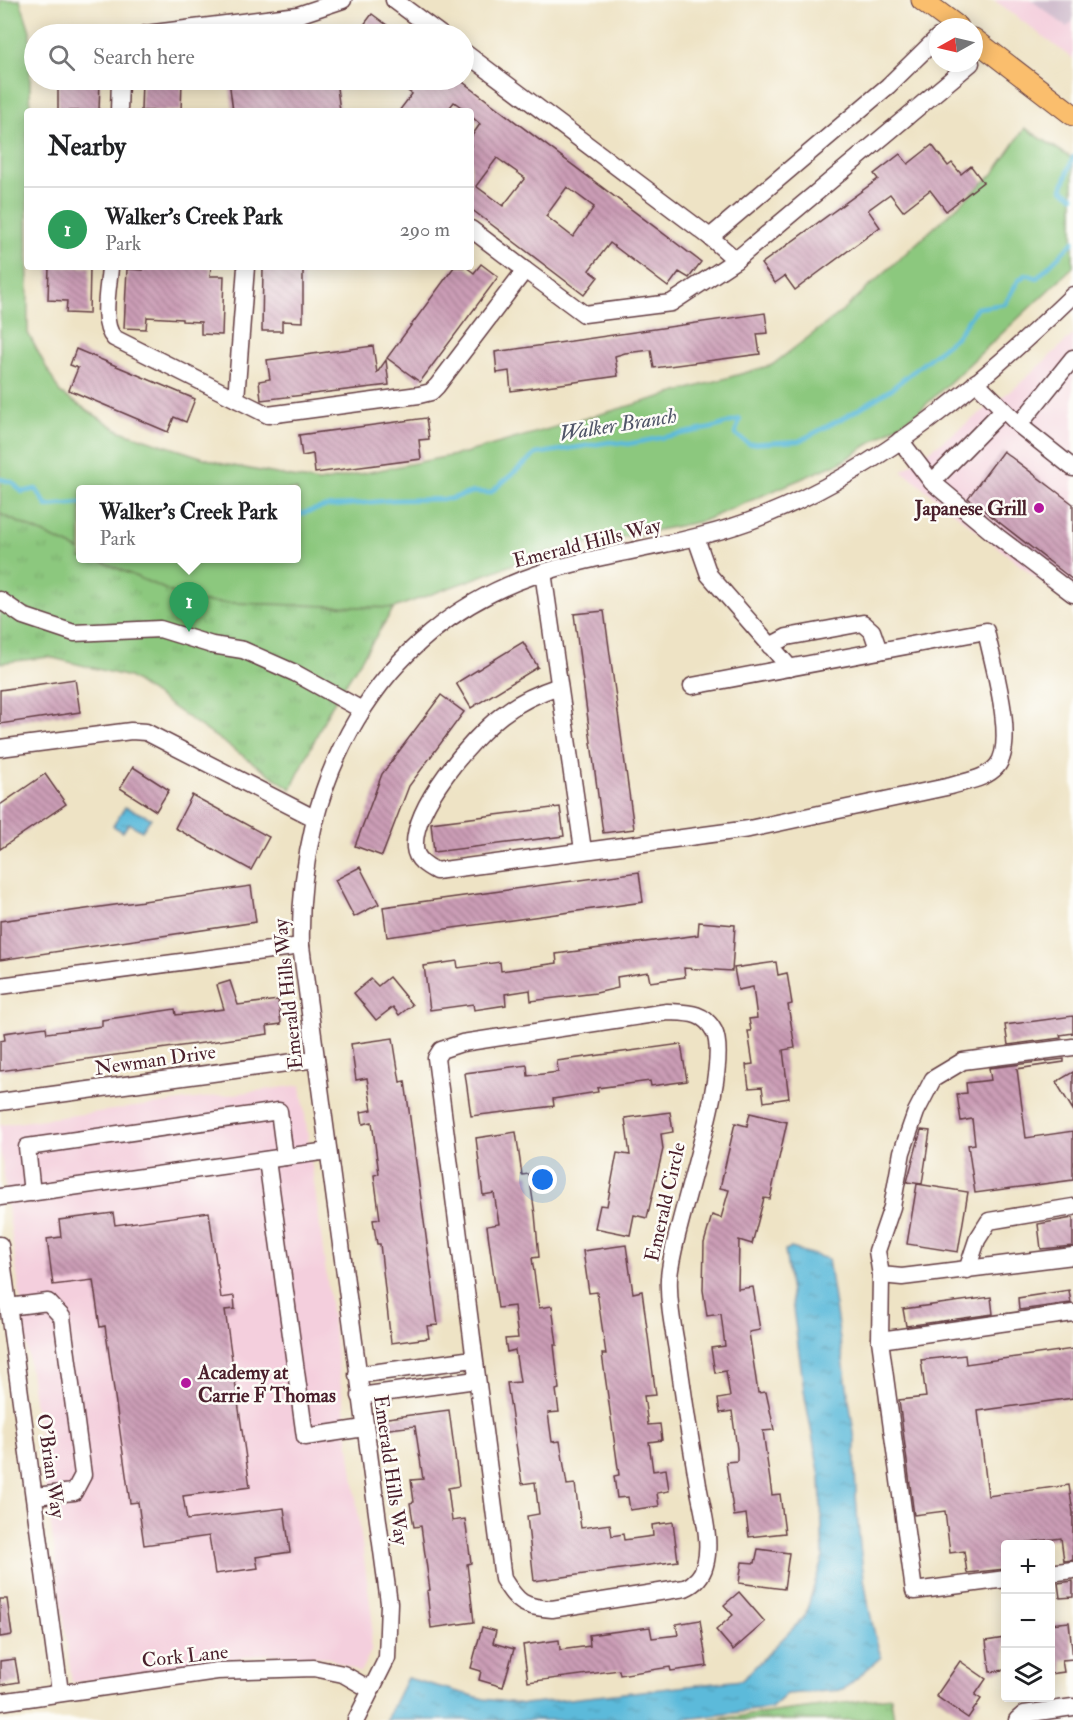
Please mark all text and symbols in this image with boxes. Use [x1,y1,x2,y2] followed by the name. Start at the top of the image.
[929,18,983,72] north arrow
[24,24,474,90] search box
[45,41,78,74] icon: search
[93,43,195,71] text: Search here
[48,131,126,163] text: Nearby
[105,203,283,231] text: Walker's Creek Park
[64,217,71,242] text: 1
[400,217,450,242] text: 290 m
[105,231,141,256] text: Park
[557,402,679,448] water label: Walker Branch
[76,485,301,563] popup
[914,496,1028,522] place label: Japanese Grill
[100,498,277,526] text: Walker's Creek Park
[1032,501,1046,515] marker: Japanese Grill
[511,512,665,573] street label: Emerald Hills Way
[100,526,136,551] text: Park
[170,582,208,632] pin: 1
[268,916,308,1071] street label: Emerald Hills Way
[93,1039,217,1081] street label: Newman Drive
[639,1140,691,1264] street label: Emerald Circle
[528,1165,557,1194] your location
[197,1360,336,1408] place label: Academy at Carrie F Thomas
[179,1376,193,1390] marker: Academy at Carrie F Thomas
[368,1393,414,1548] street label: Emerald Hills Way
[31,1412,71,1521] street label: O'Brian Way
[1001,1540,1055,1702] map controls
[1001,1540,1055,1594] button: +
[1001,1594,1055,1648] button: −
[141,1639,229,1673] street label: Cork Lane
[1001,1648,1055,1702] button: layers

